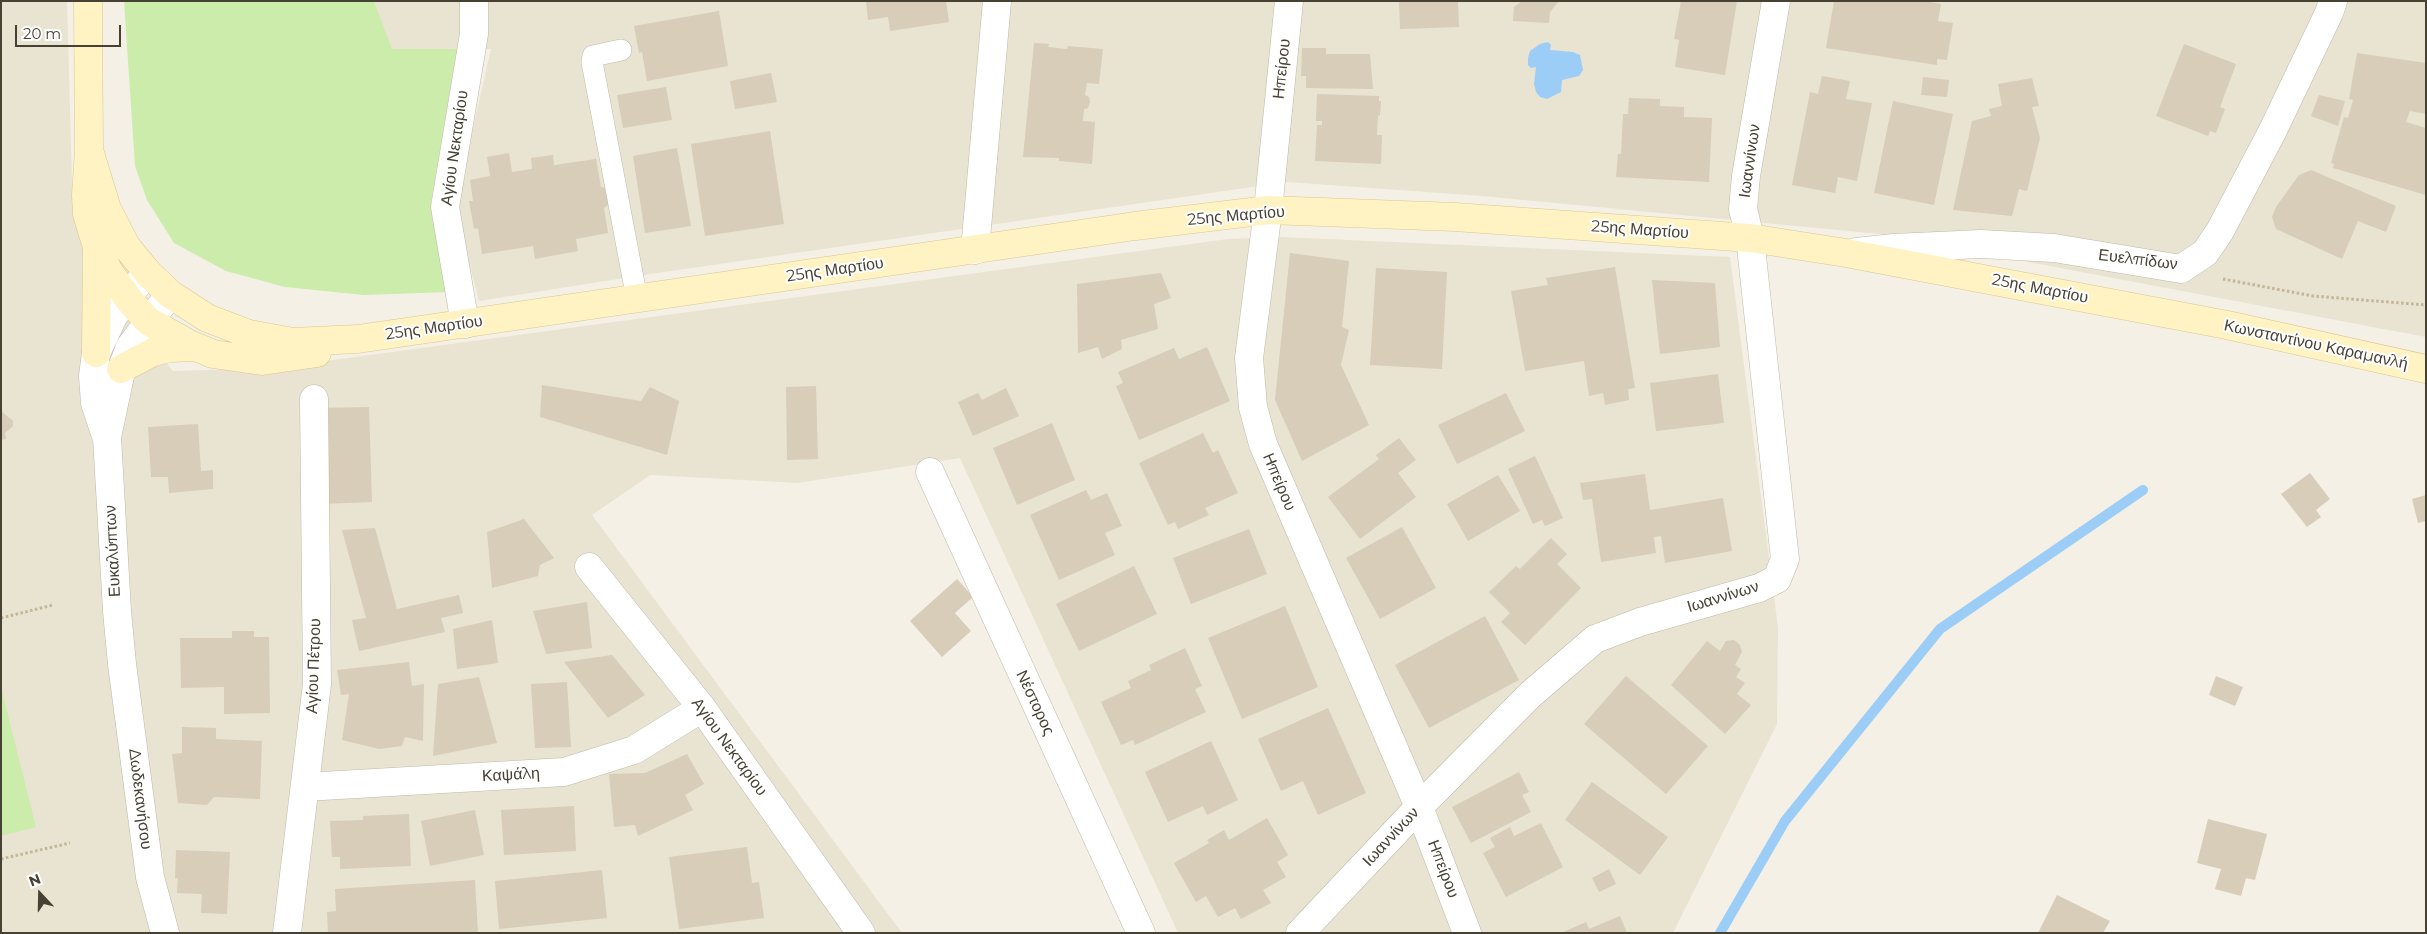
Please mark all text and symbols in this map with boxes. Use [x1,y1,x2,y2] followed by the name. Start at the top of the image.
[18,15,124,47] scale bar
[23,24,61,43] text: 20 m
[1269,38,1295,100] street label: Ηπείρου
[437,89,473,207] street label: Αγίου Νεκταρίου
[1735,123,1765,199] street label: Ιωαννίνων
[1186,202,1286,230] street label: 25ης Μαρτίου
[1590,217,1690,243] street label: 25ης Μαρτίου
[2097,246,2179,274] street label: Ευελπίδων
[785,254,885,286] street label: 25ης Μαρτίου
[1990,270,2090,308] street label: 25ης Μαρτίου
[384,312,484,344] street label: 25ης Μαρτίου
[2222,316,2410,374] street label: Κωνσταντίνου Καραμανλή
[1258,450,1300,514] street label: Ηπείρου
[101,505,125,597] street label: Ευκαλύπτων
[1685,577,1761,617] street label: Ιωαννίνων
[303,618,325,714] street label: Αγίου Πέτρου
[1012,668,1058,738] street label: Νέστορος
[687,694,771,800] street label: Αγίου Νεκταρίου
[124,747,156,851] street label: Δωδεκανήσου
[482,764,540,786] street label: Καψάλη
[1359,803,1423,871] street label: Ιωαννίνων
[1423,837,1463,901] street label: Ηπείρου
[15,869,65,919] north arrow
[26,870,43,890] text: N

